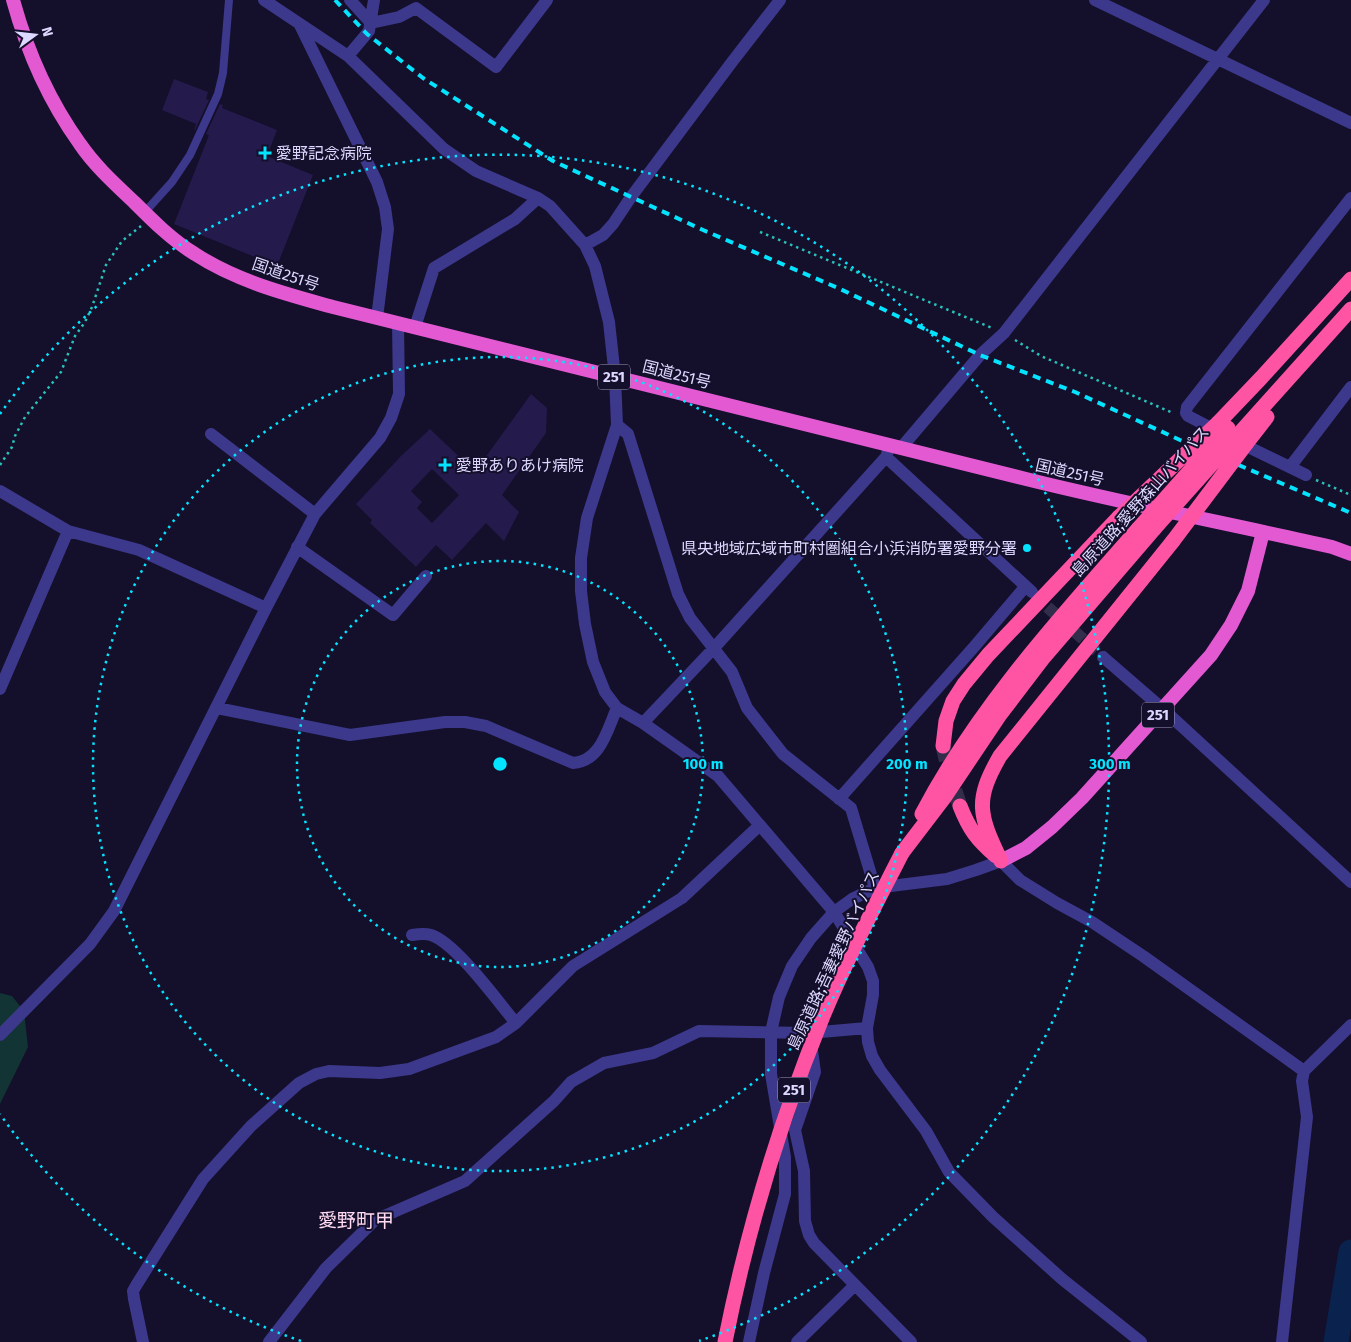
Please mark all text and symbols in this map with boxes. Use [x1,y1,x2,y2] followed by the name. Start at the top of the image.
[10,10,60,60] north arrow
[38,25,56,38] text: N
[276,144,372,163] place label: 愛野記念病院
[258,146,272,160] marker: 愛野記念病院
[250,254,322,295] street label: 国道251号
[641,357,713,392] street label: 国道251号
[598,364,630,390] road number: 251
[1068,422,1213,580] street label: 島原道路;愛野森山バイパス
[1034,455,1106,490] street label: 国道251号
[456,456,584,475] place label: 愛野ありあけ病院
[438,458,452,472] marker: 愛野ありあけ病院
[681,539,1017,558] place label: 県央地域広域市町村圏組合小浜消防署愛野分署
[1021,542,1033,554] marker: 県央地域広域市町村圏組合小浜消防署愛野分署
[1142,702,1174,728] road number: 251
[491,755,509,773] centre of rings
[683,755,723,773] text: 100 m
[886,755,928,773] text: 200 m
[1088,755,1131,773] text: 300 m
[784,868,883,1053] street label: 島原道路;吾妻愛野バイパス
[778,1078,810,1102] road number: 251
[318,1209,394,1232] district label: 愛野町甲

